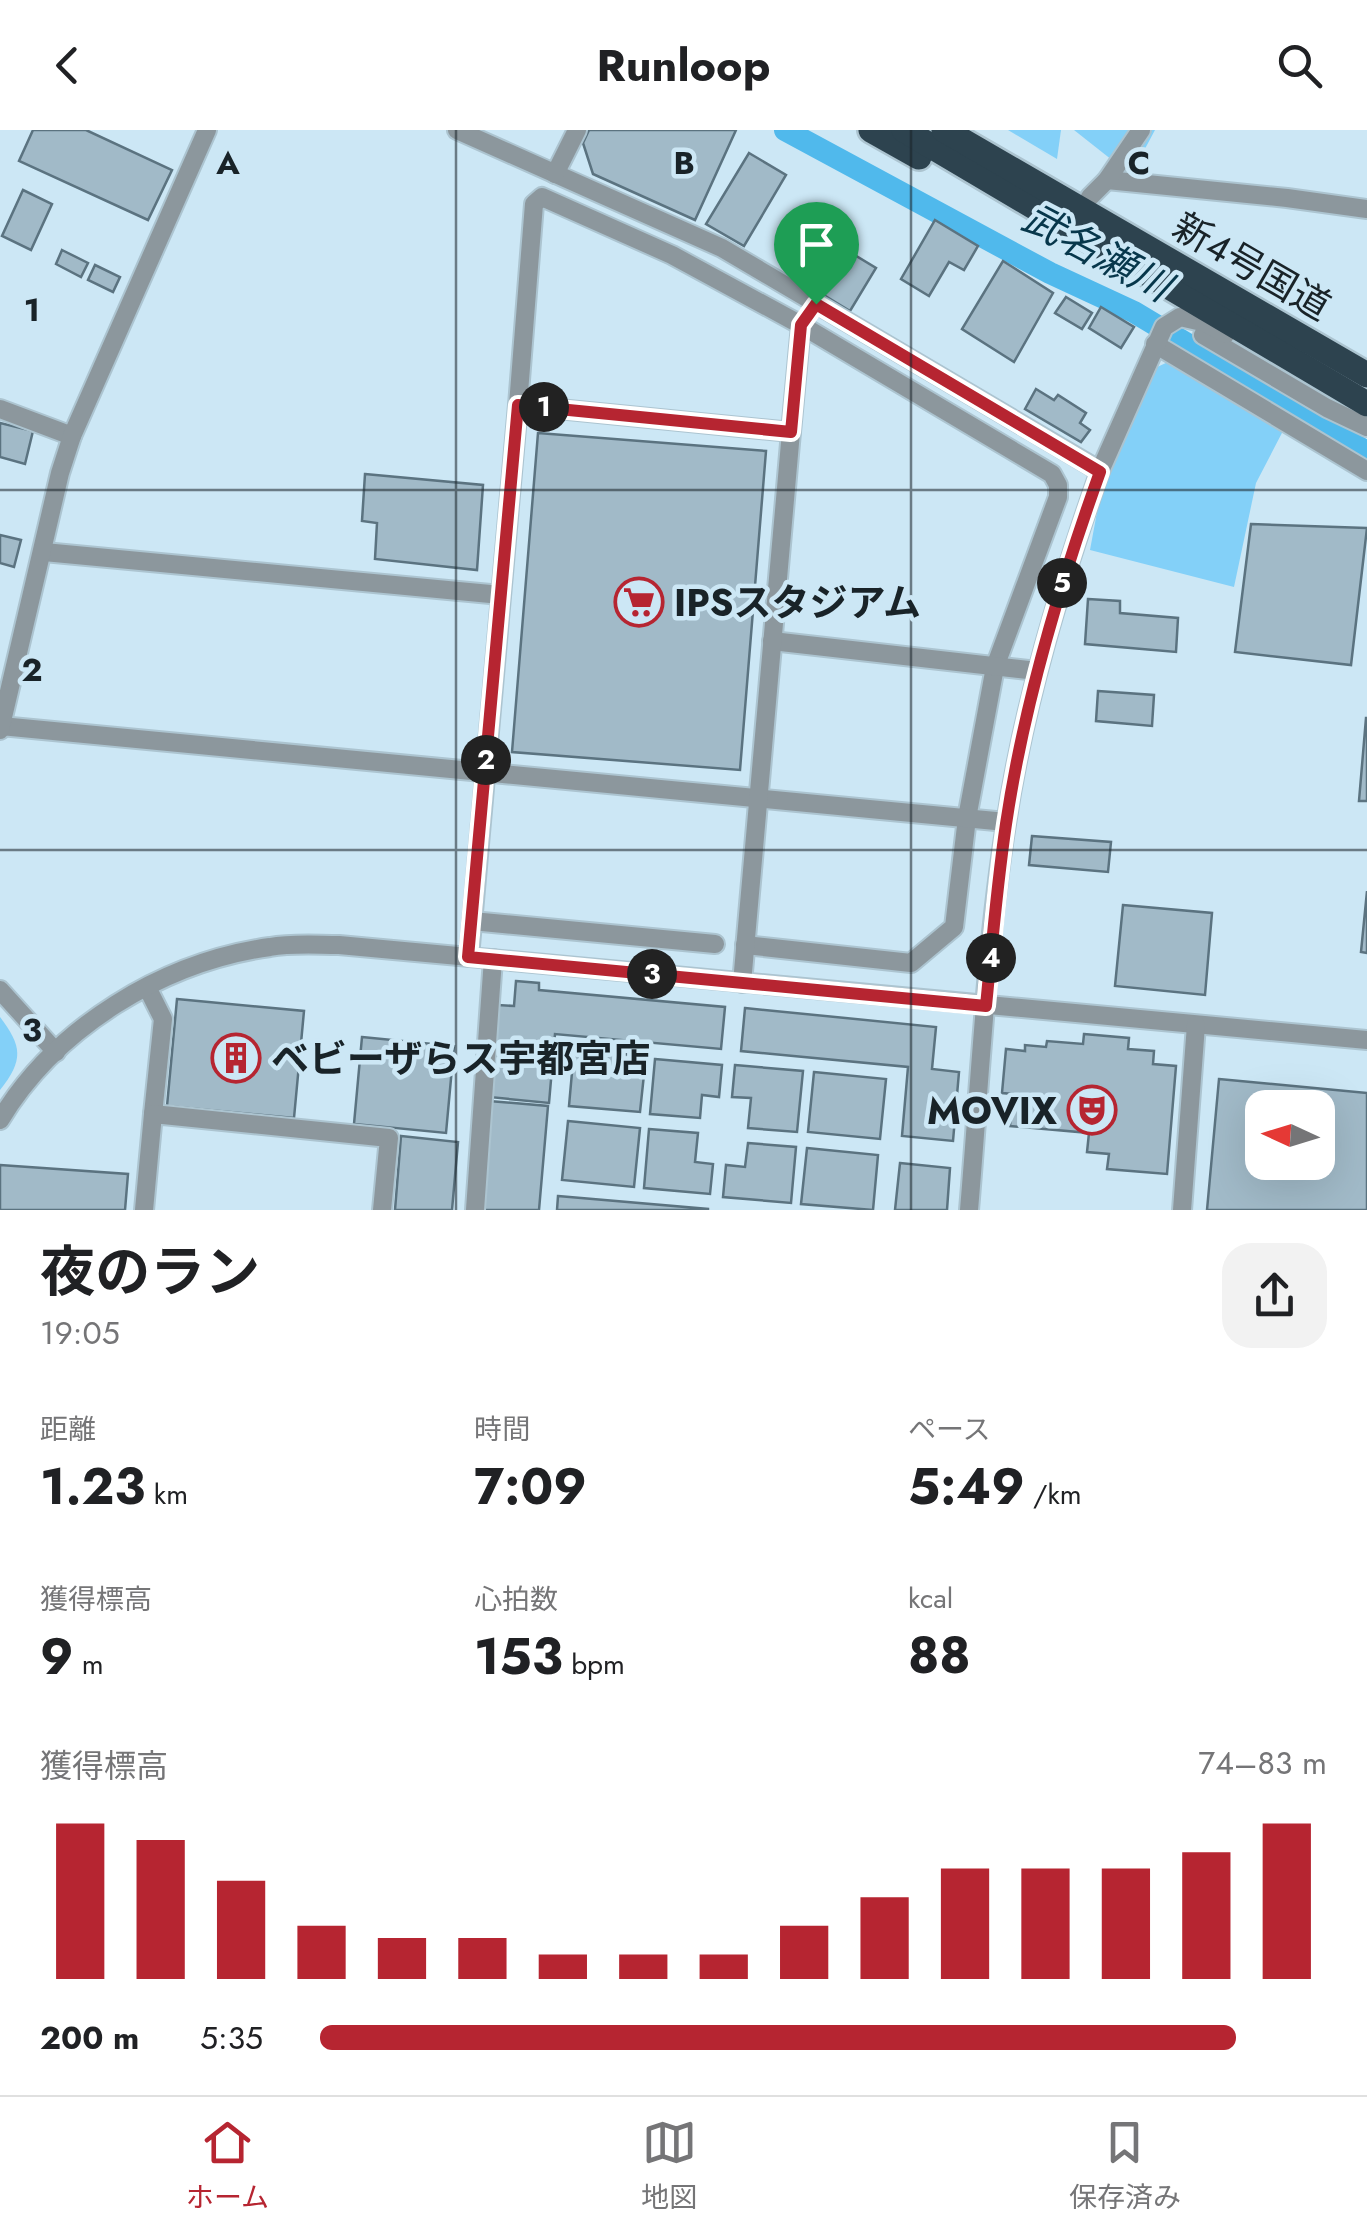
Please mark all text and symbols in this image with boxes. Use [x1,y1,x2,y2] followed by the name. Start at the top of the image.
[597,33,770,98] text: Runloop
[40,38,95,93] icon: back
[1272,38,1327,93] icon: search
[215,140,240,186] text: A
[673,140,695,186] text: B
[1128,140,1150,186] text: C
[1013,189,1185,317] water label: 武名瀬川
[1163,199,1341,333] street label: 新4号国道
[774,202,859,305] pin
[789,217,844,272] icon: arrive
[24,287,40,333] text: 1
[519,382,569,432] pin: 1
[537,386,551,427] text: 1
[1037,558,1087,608] pin: 5
[1053,562,1071,603] text: 5
[674,575,921,630] place label: IPSスタジアム
[613,576,665,628] supermarket icon: IPSスタジアム
[22,647,43,693] text: 2
[461,735,511,785] pin: 2
[477,739,495,780] text: 2
[966,933,1016,983] pin: 4
[981,937,1001,978] text: 4
[627,949,677,999] pin: 3
[643,953,661,994] text: 3
[22,1007,42,1053] text: 3
[271,1031,650,1086] place label: ベビーザらス宇都宮店
[210,1032,262,1084] building icon: ベビーザらス宇都宮店
[927,1083,1057,1138] place label: MOVIX
[1066,1084,1118,1136] theatre icon: MOVIX
[1245,1090,1335,1180] north arrow
[1245,1090,1335,1180] map controls
[40,1232,260,1312] text: 夜のラン
[1222,1243,1327,1348] button: share
[40,1310,120,1356] text: 19:05
[40,1409,96,1450] text: 距離
[474,1409,530,1450] text: 時間
[908,1409,991,1450] text: ペース
[40,1450,145,1523] text: 1.23
[474,1450,587,1523] text: 7:09
[908,1450,1025,1523] text: 5:49
[145,1474,188,1515] text: km
[1025,1474,1082,1515] text: /km
[908,1578,953,1619] text: kcal
[40,1579,152,1620] text: 獲得標高
[474,1579,558,1620] text: 心拍数
[908,1619,971,1692] text: 88
[40,1620,73,1693] text: 9
[474,1620,563,1693] text: 153
[73,1644,104,1685] text: m
[563,1644,625,1685] text: bpm
[1198,1740,1327,1786] text: 74–83 m
[40,1743,168,1789] text: 獲得標高
[40,2015,139,2061] text: 200 m
[200,2015,263,2061] text: 5:35
[186,2115,269,2218] tab: ホーム
[641,2115,697,2218] tab: 地図
[1069,2115,1181,2218] tab: 保存済み

